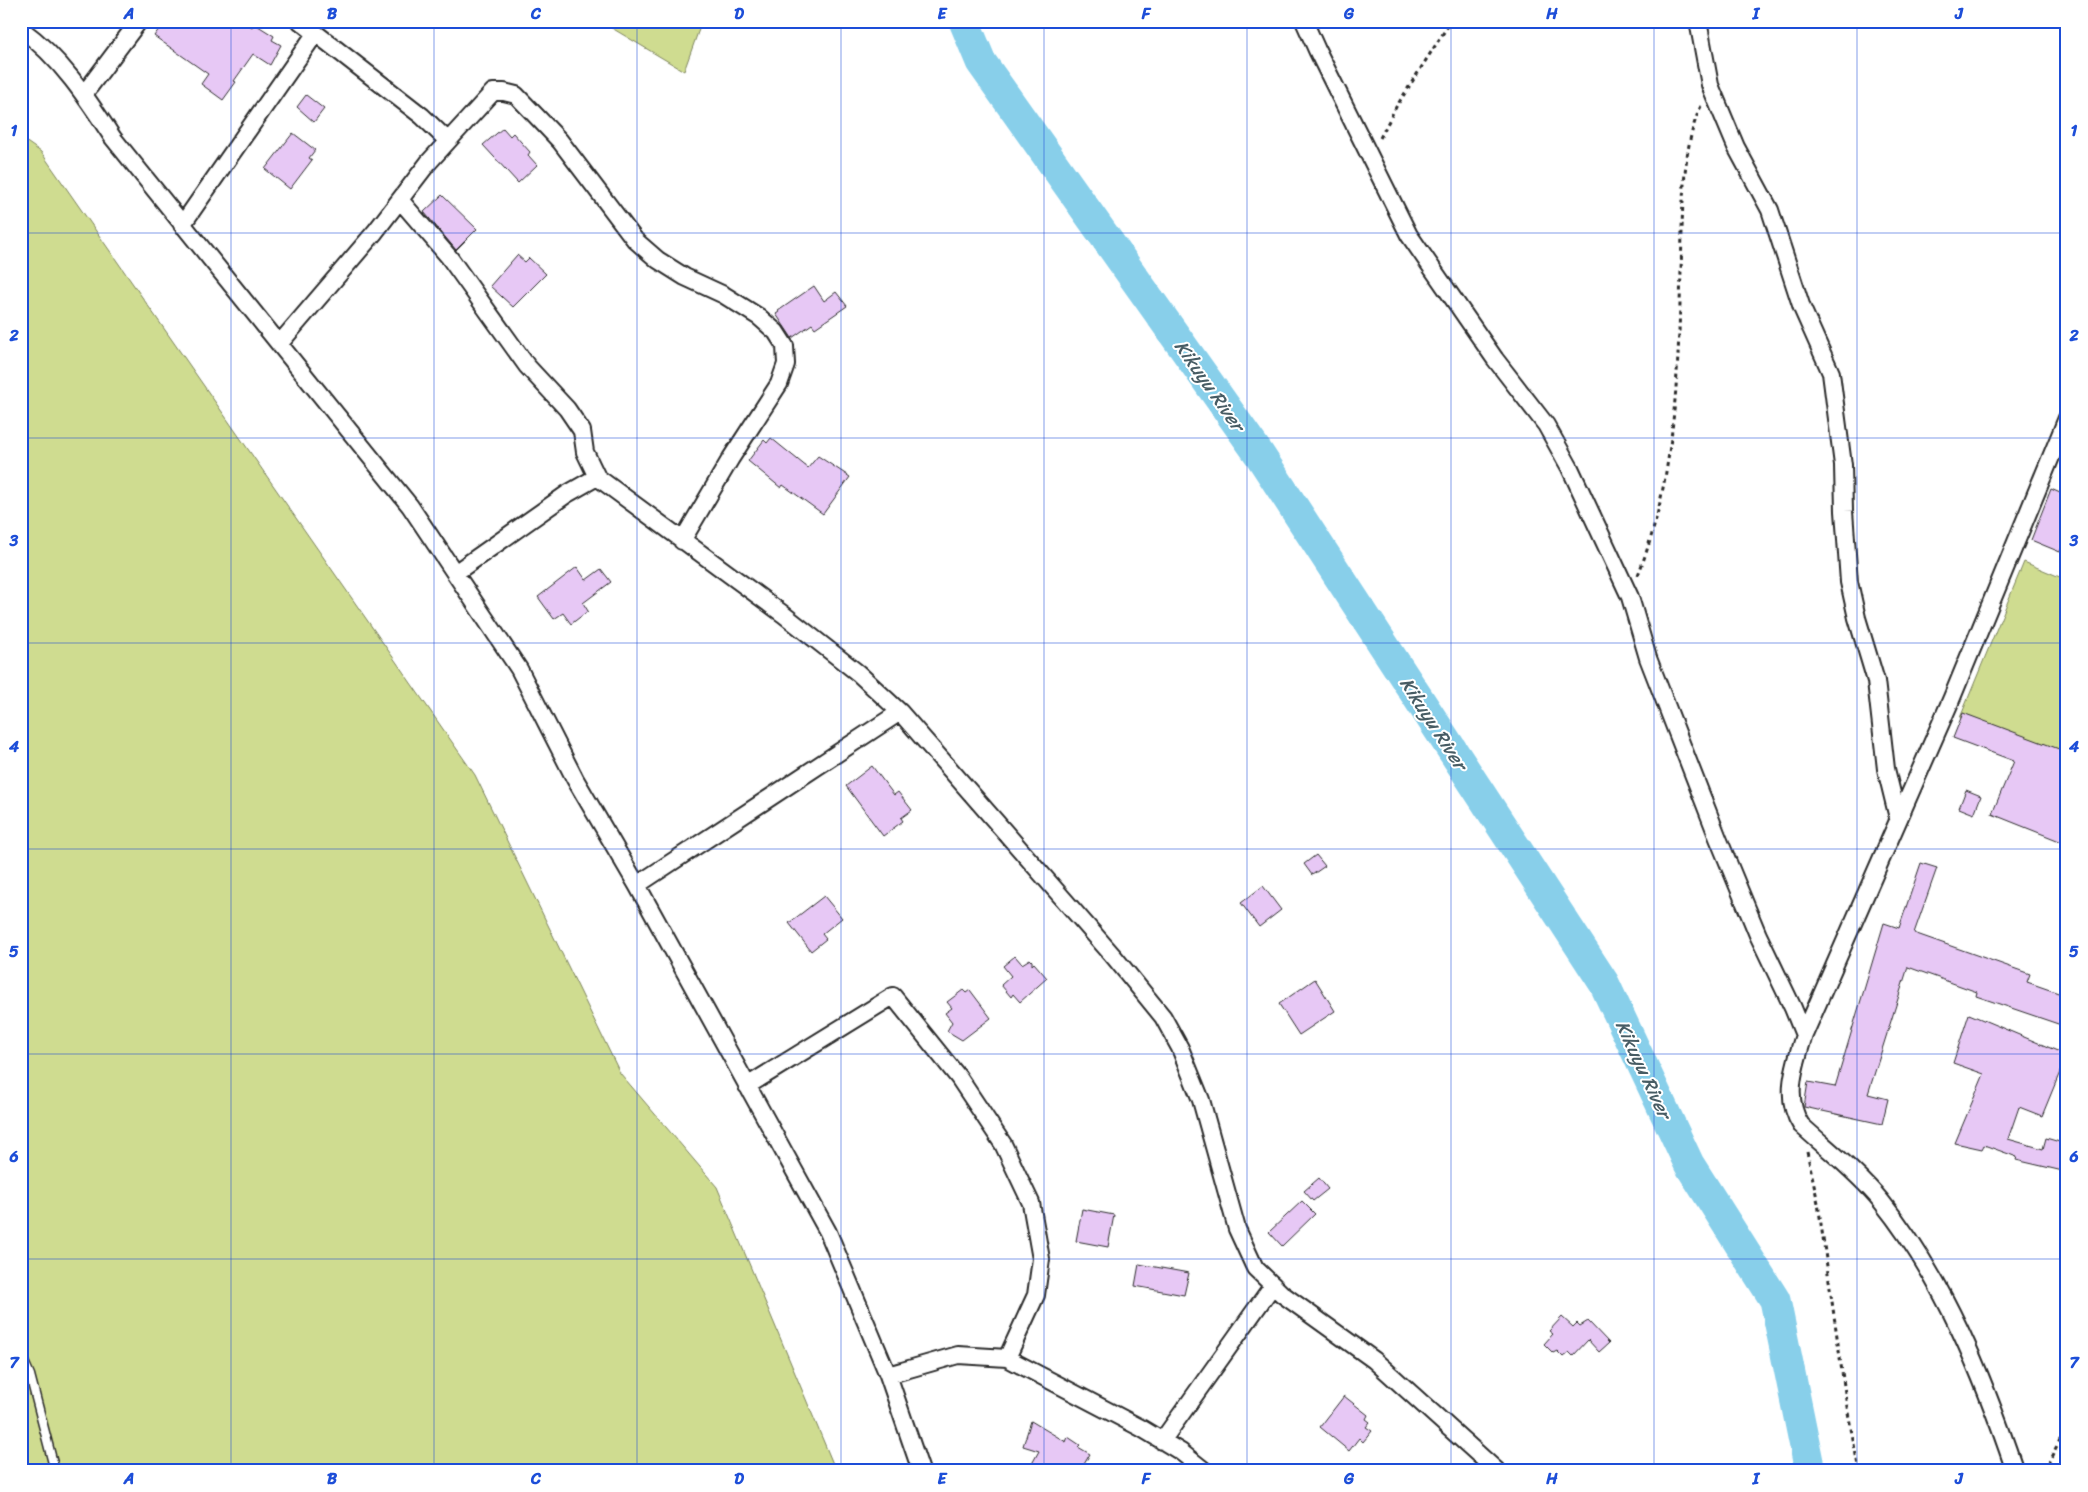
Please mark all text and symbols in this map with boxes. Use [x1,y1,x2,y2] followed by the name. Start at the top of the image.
[123,0,134,28] text: A
[327,0,338,28] text: B
[530,0,542,28] text: C
[734,0,744,28] text: D
[938,0,948,28] text: E
[1141,0,1152,28] text: F
[1343,0,1355,28] text: G
[1545,0,1558,28] text: H
[1752,0,1761,28] text: I
[1954,0,1964,28] text: J
[11,116,18,145] text: 1
[2071,116,2078,145] text: 1
[8,321,19,350] text: 2
[2068,321,2079,350] text: 2
[1166,333,1255,440] water label: Kikuyu River
[9,526,19,555] text: 3
[2069,526,2079,555] text: 3
[1391,670,1478,779] water label: Kikuyu River
[8,732,19,761] text: 4
[2068,732,2079,761] text: 4
[9,937,19,966] text: 5
[2069,937,2079,966] text: 5
[1606,1015,1682,1127] water label: Kikuyu River
[8,1142,19,1171] text: 6
[2068,1142,2079,1171] text: 6
[9,1348,20,1377] text: 7
[2069,1348,2080,1377] text: 7
[123,1464,134,1492] text: A
[327,1464,338,1492] text: B
[530,1464,542,1492] text: C
[734,1464,744,1492] text: D
[938,1464,948,1492] text: E
[1141,1464,1152,1492] text: F
[1343,1464,1355,1492] text: G
[1545,1464,1558,1492] text: H
[1752,1464,1761,1492] text: I
[1954,1464,1964,1492] text: J

